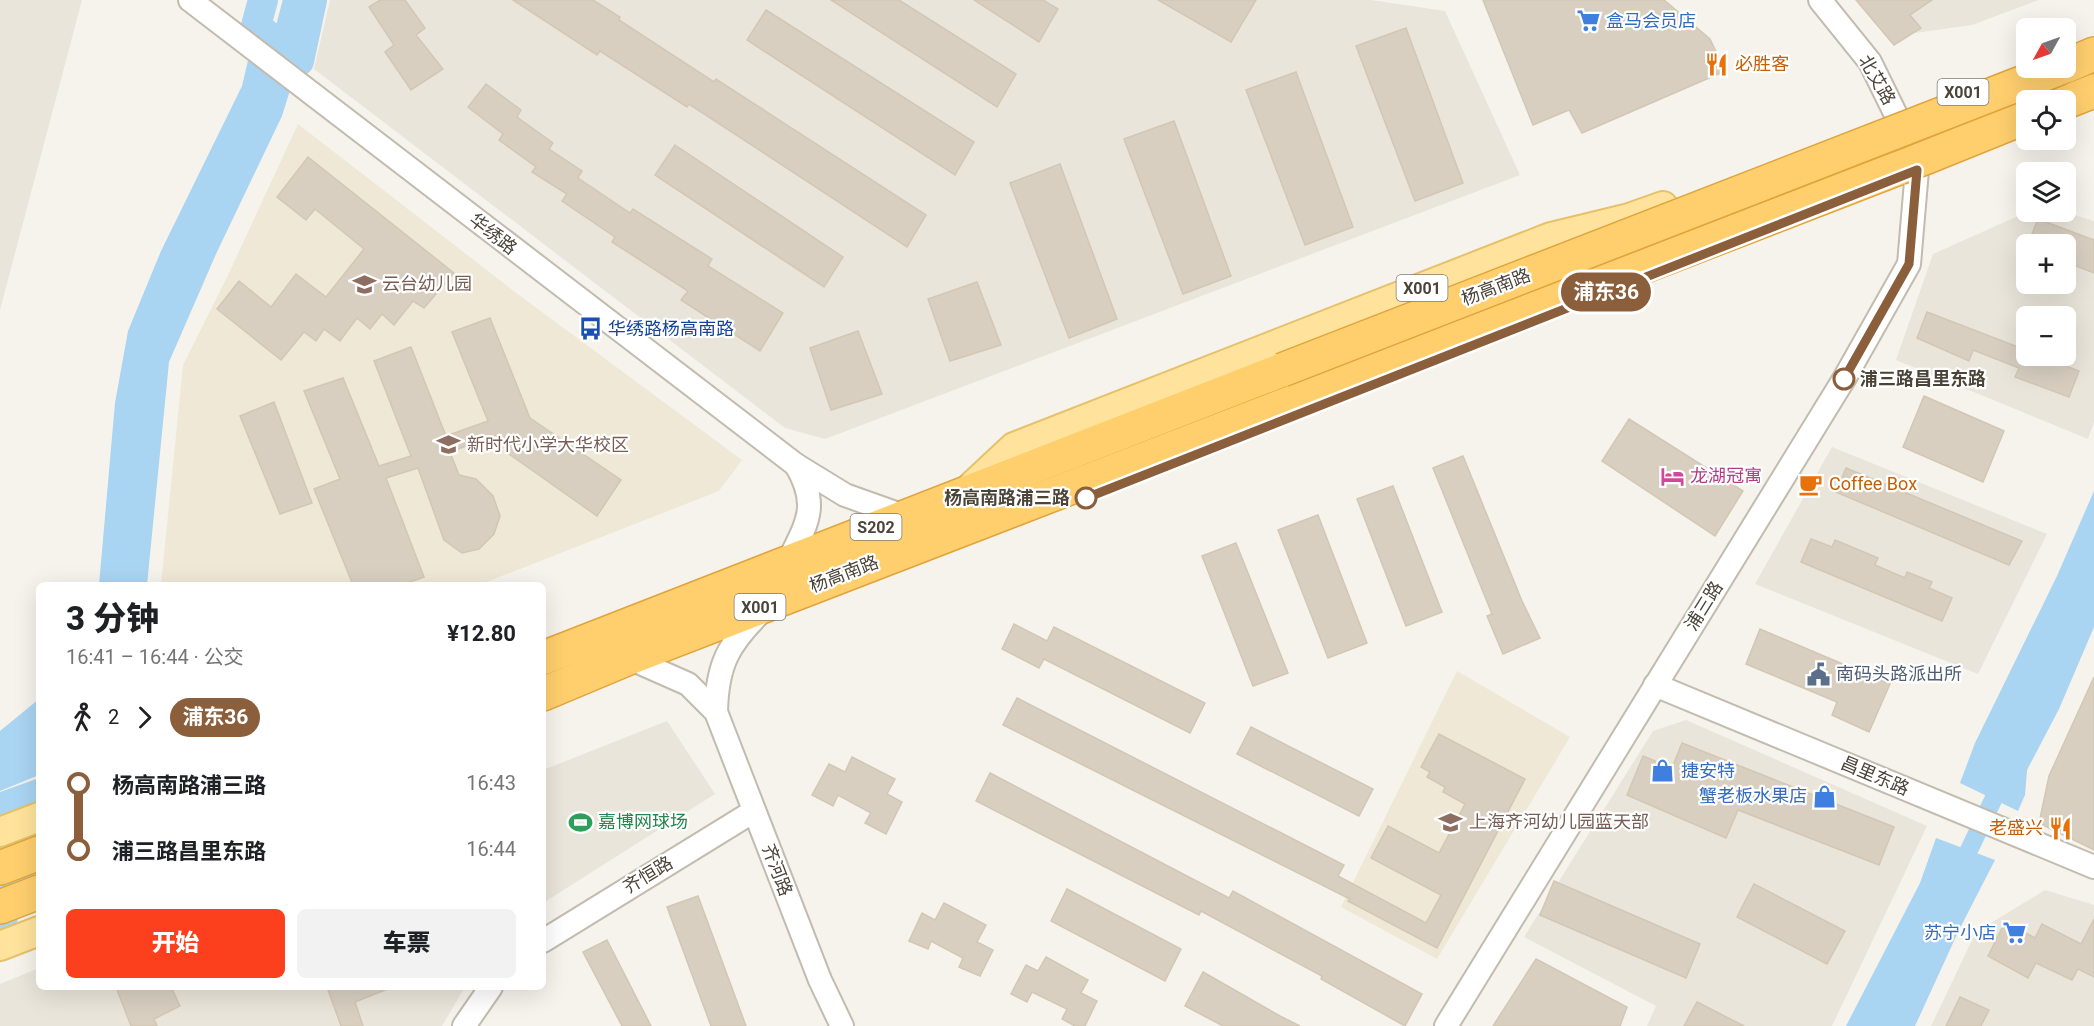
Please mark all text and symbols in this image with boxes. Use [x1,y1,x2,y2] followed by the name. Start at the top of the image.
[1575,8,1601,34] supermarket icon: 盒马会员店
[1606,10,1696,31] place label: 盒马会员店
[2016,18,2076,78] north arrow
[2016,18,2076,366] map controls
[1704,51,1730,77] restaurant icon: 必胜客
[1855,51,1900,108] street label: 北艾路
[1735,53,1789,74] place label: 必胜客
[1938,79,1988,105] road number: X001
[2016,90,2076,150] button: locate
[2016,162,2076,222] button: layers
[466,209,521,259] street label: 华绣路
[2016,234,2076,294] button: +
[1458,264,1533,309] street label: 杨高南路
[351,271,377,297] school or university icon: 云台幼儿园
[1564,272,1648,312] line badge: 浦东36
[382,273,472,294] place label: 云台幼儿园
[1396,275,1448,301] road number: X001
[1573,280,1639,304] text: 浦东36
[2016,306,2076,366] button: −
[577,316,603,342] bus stop icon: 华绣路杨高南路
[608,318,734,339] place label: 华绣路杨高南路
[1833,368,1855,390] marker: 浦三路昌里东路
[1860,368,1986,389] place label: 浦三路昌里东路
[436,432,462,458] school or university icon: 新时代小学大华校区
[467,434,629,455] place label: 新时代小学大华校区
[1659,463,1685,489] hotel icon: 龙湖冠寓
[1690,465,1762,486] place label: 龙湖冠寓
[1798,471,1824,497] cafe icon: Coffee Box
[1829,473,1917,494] place label: Coffee Box
[944,487,1070,508] place label: 杨高南路浦三路
[1075,487,1097,509] marker: 杨高南路浦三路
[850,514,902,540] road number: S202
[806,551,881,596] street label: 杨高南路
[1680,577,1727,634] street label: 浦三路
[734,594,786,620] road number: X001
[66,599,159,638] text: 3 分钟
[447,621,516,646] text: ¥12.80
[66,645,244,669] text: 16:41 – 16:44 · 公交
[1805,661,1831,687] public building icon: 南码头路派出所
[1836,663,1962,684] place label: 南码头路派出所
[66,701,99,734] icon: walk
[128,701,161,734] icon: forward
[108,705,119,729] text: 2
[182,705,248,729] text: 浦东36
[1838,752,1912,799] street label: 昌里东路
[1650,758,1676,784] shop icon: 捷安特
[1681,760,1735,781] place label: 捷安特
[466,771,516,795] text: 16:43
[112,773,266,798] text: 杨高南路浦三路
[1812,783,1838,809] shop icon: 蟹老板水果店
[1699,785,1807,806] place label: 蟹老板水果店
[567,809,593,835] sports icon: 嘉博网球场
[1438,809,1464,835] school or university icon: 上海齐河幼儿园蓝天部
[598,811,688,832] place label: 嘉博网球场
[1469,811,1649,832] place label: 上海齐河幼儿园蓝天部
[2048,815,2074,841] restaurant icon: 老盛兴
[1989,817,2043,838] place label: 老盛兴
[466,837,516,861] text: 16:44
[112,839,266,864] text: 浦三路昌里东路
[758,841,797,899] street label: 齐河路
[619,852,676,897] street label: 齐恒路
[66,909,285,978] button: 开始
[297,909,516,978] button: 车票
[2001,920,2027,946] supermarket icon: 苏宁小店
[1924,922,1996,943] place label: 苏宁小店

